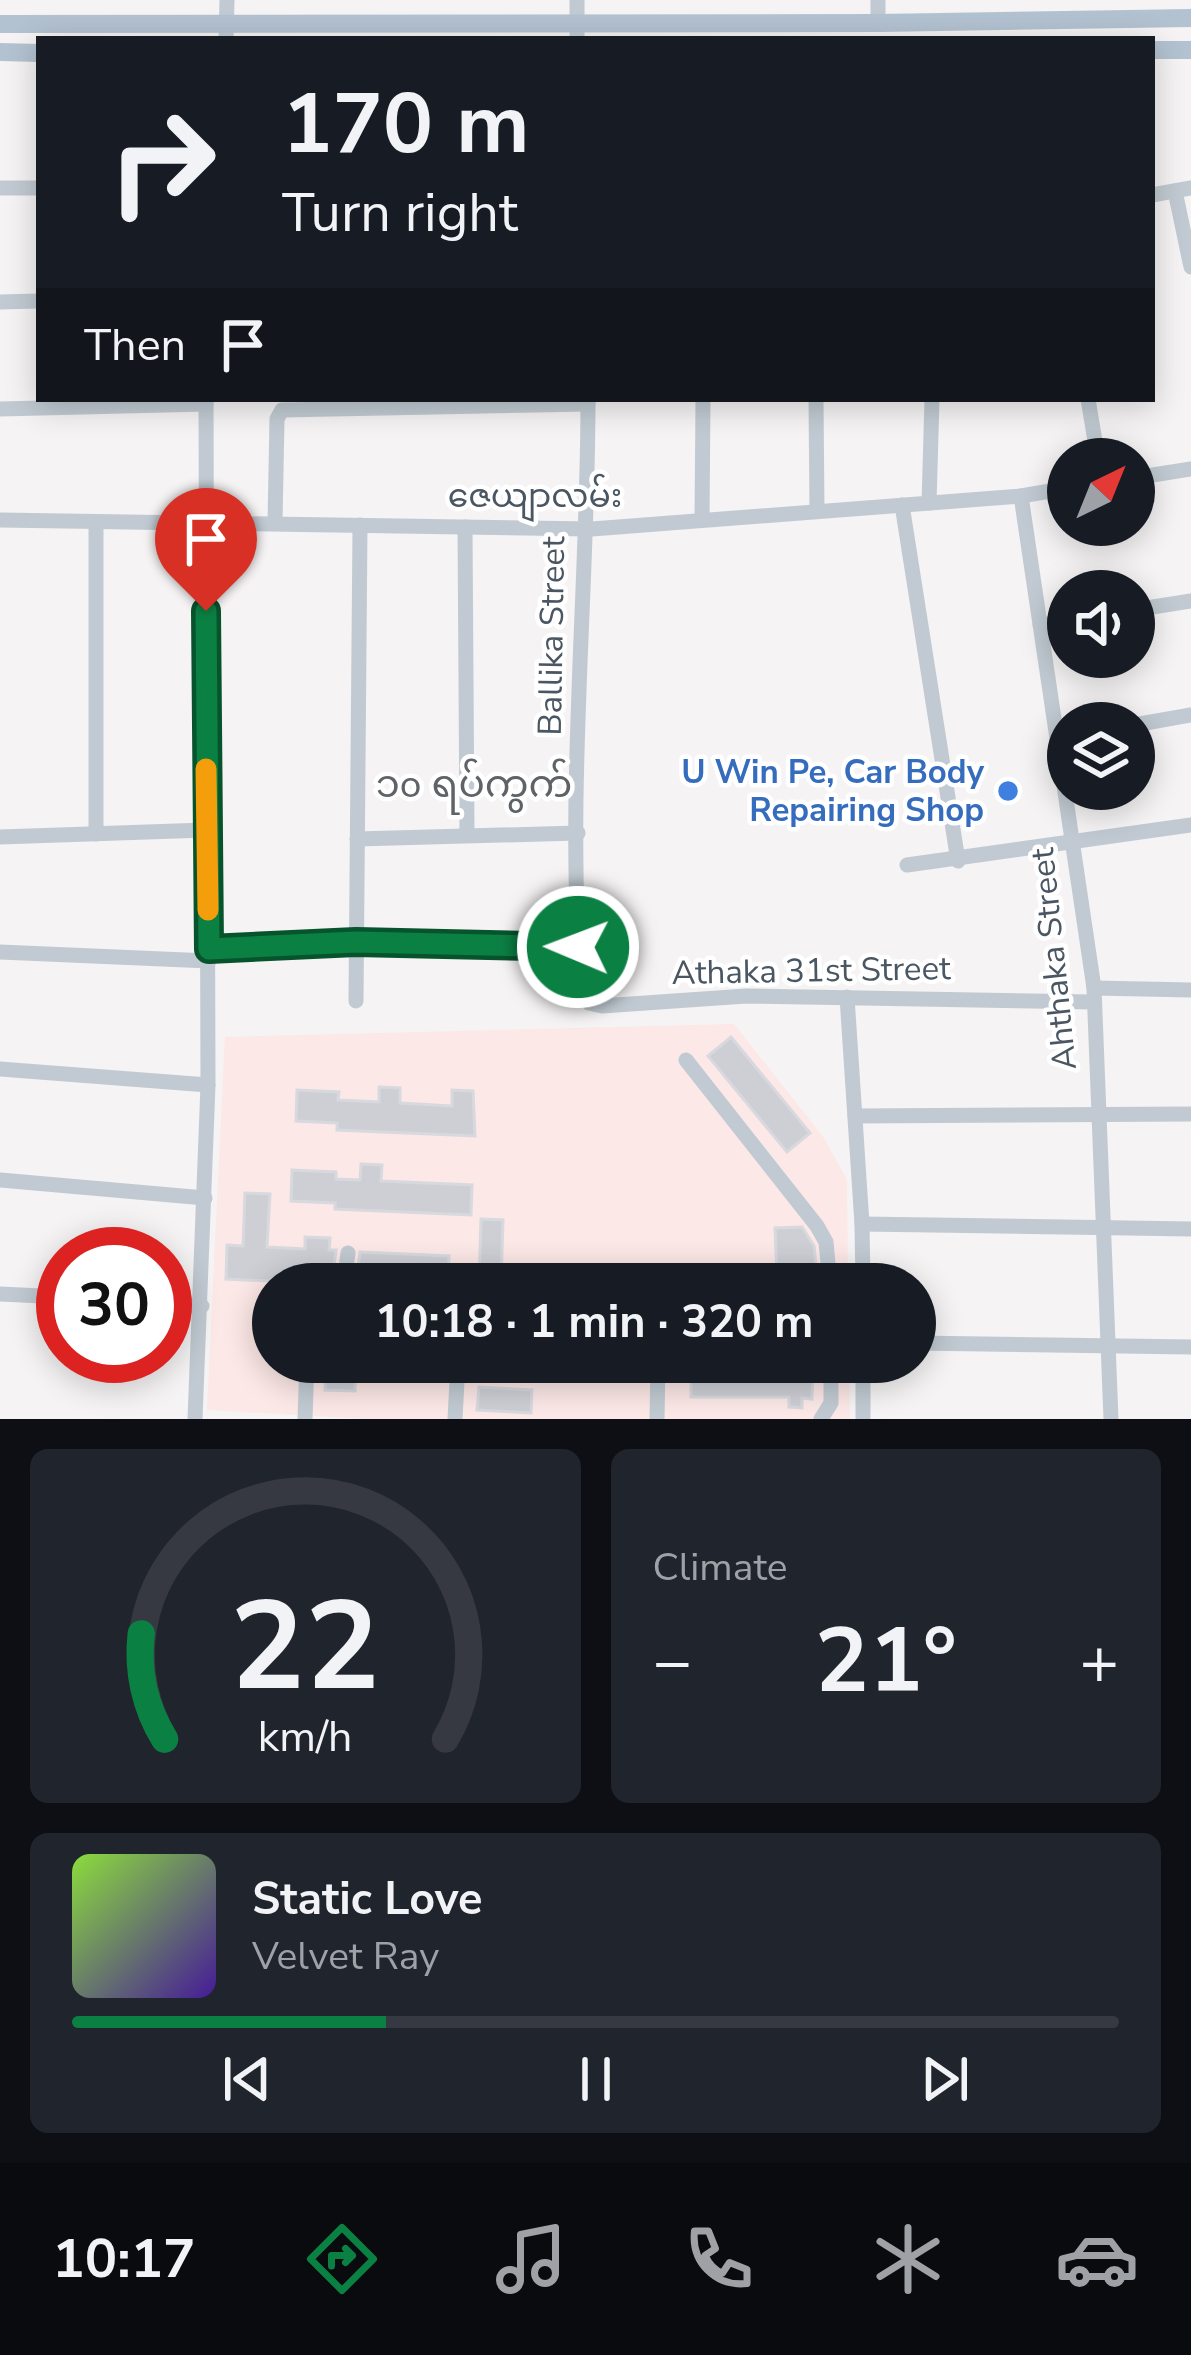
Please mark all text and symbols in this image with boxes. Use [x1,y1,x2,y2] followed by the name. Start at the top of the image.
[282,67,530,182] text: 170 m
[84,84,240,240] icon: right
[282,176,518,250] text: Turn right
[210,312,276,378] icon: arrive
[84,315,186,376] text: Then
[1047,438,1155,546] north arrow
[1047,438,1155,810] map controls
[448,473,622,522] street label: ဇေယျာလမ်း
[155,488,257,611] pin
[173,506,239,572] icon: arrive
[528,536,576,736] street label: Ballika Street
[1047,570,1155,678] button: sound
[1047,702,1155,810] button: layers
[681,750,985,833] place label: U Win Pe, Car Body Repairing Shop
[376,758,572,815] district label: ၁o ရပ်ကွက်
[995,778,1021,804] marker: U Win Pe, Car Body Repairing Shop
[1020,845,1088,1072] street label: Ahthaka Street
[515,884,641,1010] position arrow
[671,946,951,996] street label: Athaka 31st Street
[36,1227,192,1383] speed limit sign: 30
[374,1292,814,1353] text: 10:18 · 1 min · 320 m
[653,1541,788,1594] text: Climate
[230,1562,380,1732] text: 22
[815,1600,957,1723] text: 21°
[653,1617,692,1707] text: −
[1079,1617,1119,1707] text: +
[258,1708,353,1766] text: km/h
[252,1869,482,1930] text: Static Love
[252,1930,439,1983] text: Velvet Ray
[214,2046,280,2112] icon: previous
[563,2046,629,2112] icon: pause
[912,2046,978,2112] icon: next
[300,2217,384,2301] icon: directions
[489,2217,573,2301] icon: music
[677,2217,761,2301] icon: phone
[866,2217,950,2301] icon: climate
[1055,2217,1139,2301] icon: car
[52,2222,195,2296] text: 10:17

